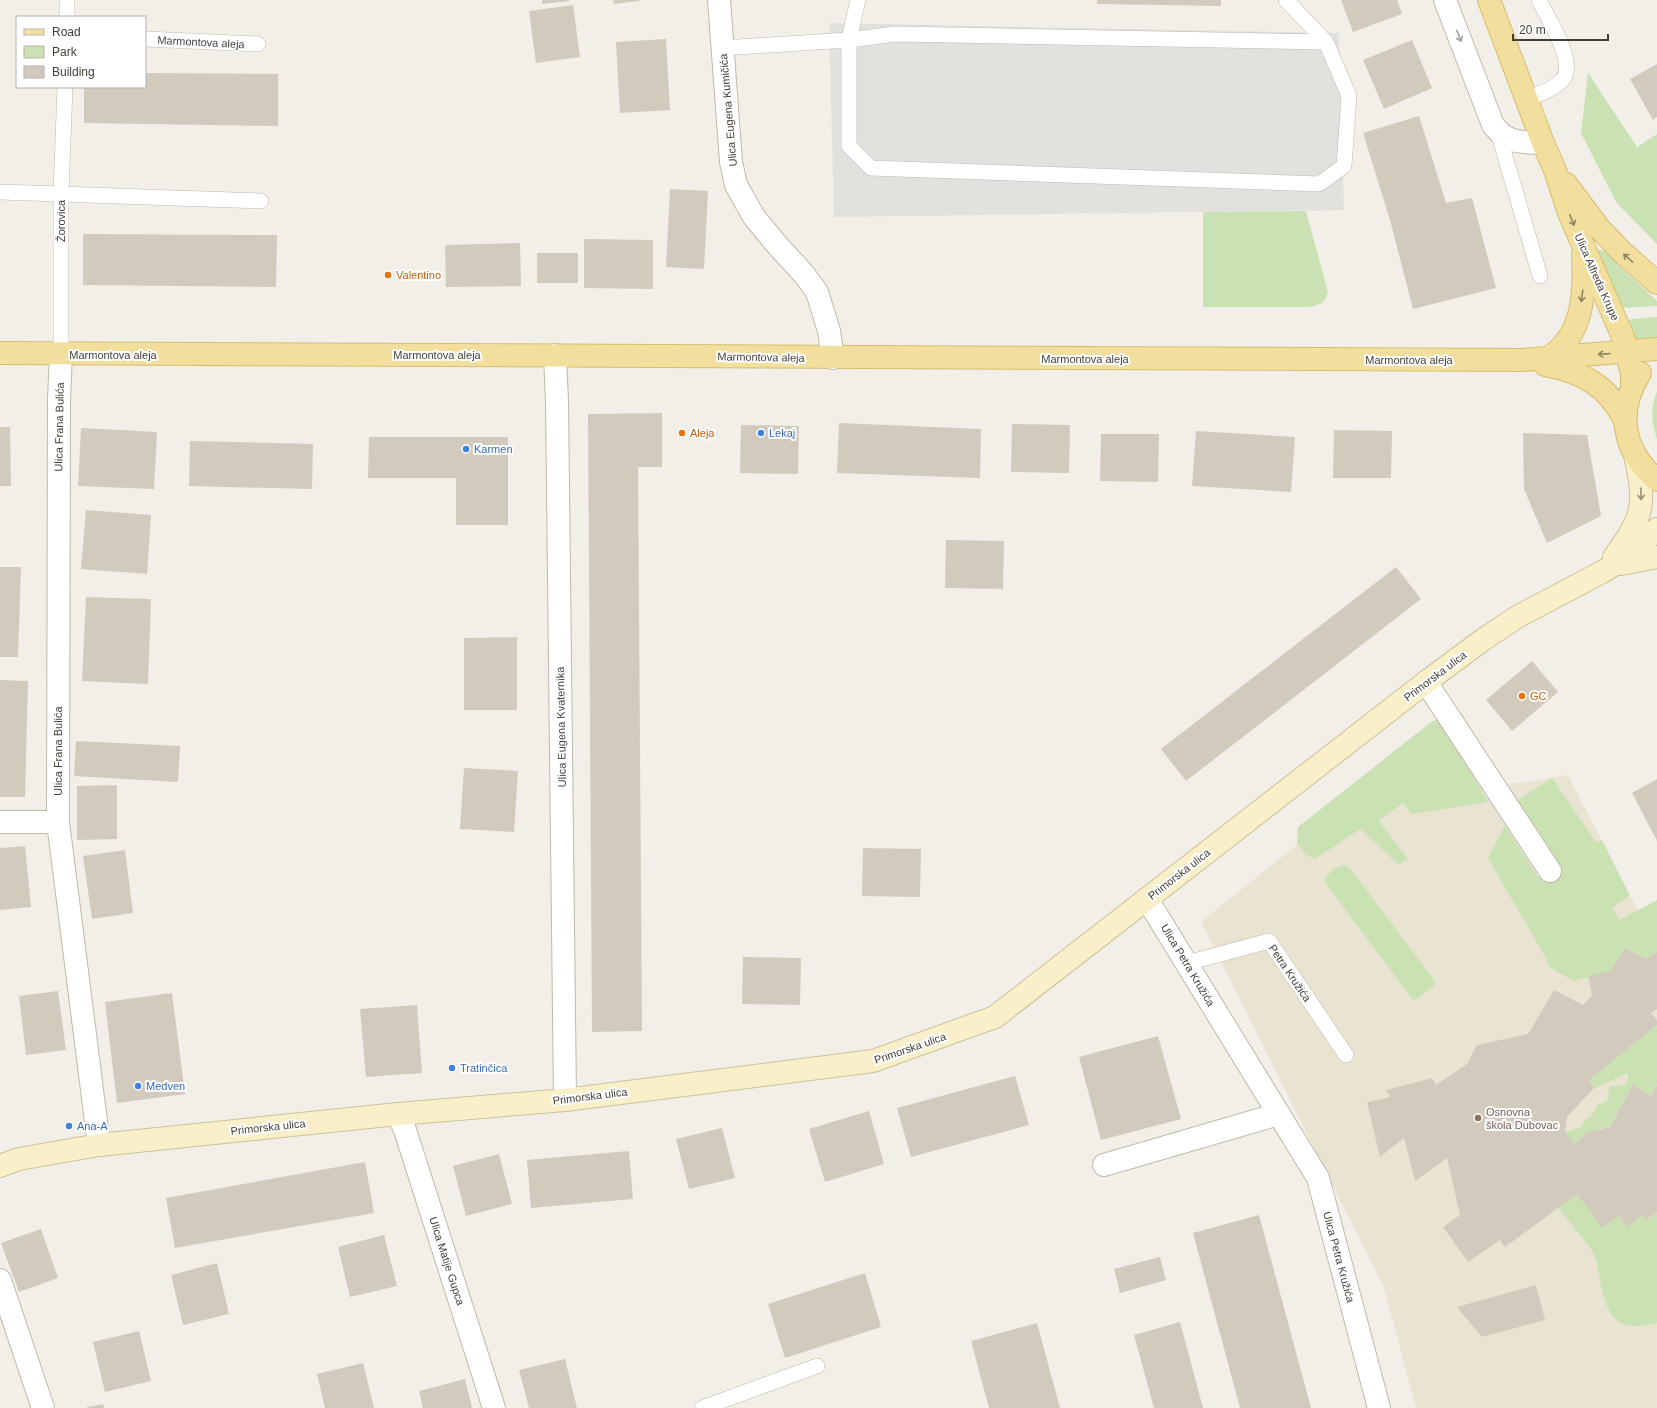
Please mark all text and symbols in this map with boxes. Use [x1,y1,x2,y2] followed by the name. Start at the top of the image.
[16,16,146,88] legend
[1513,16,1608,42] scale bar
[1519,23,1546,37] text: 20 m
[52,25,81,39] text: Road
[1455,30,1463,42] one-way arrow
[157,34,246,50] street label: Marmontova aleja
[52,45,78,59] text: Park
[717,52,739,167] street label: Ulica Eugena Kumičića
[52,65,95,79] text: Building
[55,199,67,242] street label: Žorovica
[1569,214,1577,226] one-way arrow
[1572,232,1622,322] street label: Ulica Alfreda Krupe
[1623,253,1633,262] one-way arrow
[396,269,441,281] place label: Valentino
[383,270,393,280] marker: Valentino
[1578,289,1586,302] one-way arrow
[69,349,158,361] street label: Marmontova aleja
[393,349,482,361] street label: Marmontova aleja
[717,350,806,364] street label: Marmontova aleja
[1598,351,1611,358] one-way arrow
[1041,353,1130,365] street label: Marmontova aleja
[1365,354,1454,366] street label: Marmontova aleja
[52,381,66,472] street label: Ulica Frana Bulića
[690,427,715,439] place label: Aleja
[769,427,795,439] place label: Lekaj
[677,428,687,438] marker: Aleja
[756,428,766,438] marker: Lekaj
[474,443,513,455] place label: Karmen
[461,444,471,454] marker: Karmen
[1637,487,1645,500] one-way arrow
[1401,648,1469,703] street label: Primorska ulica
[554,666,568,787] street label: Ulica Eugena Kvaternika
[1530,690,1547,702] place label: GC
[1517,691,1527,701] marker: GC
[52,705,64,796] street label: Ulica Frana Bulića
[1146,846,1213,902] street label: Primorska ulica
[1159,922,1218,1009] street label: Ulica Petra Kružića
[1267,942,1314,1004] street label: Petra Kružića
[873,1030,948,1066] street label: Primorska ulica
[460,1062,508,1074] place label: Tratinčica
[447,1063,457,1073] marker: Tratinčica
[146,1080,185,1092] place label: Medven
[133,1081,143,1091] marker: Medven
[552,1085,629,1107] street label: Primorska ulica
[1486,1106,1559,1131] place label: Osnovna škola Dubovac
[1473,1113,1483,1123] marker: Osnovna škola Dubovac
[230,1117,307,1137] street label: Primorska ulica
[77,1120,108,1132] place label: Ana-A
[64,1121,74,1131] marker: Ana-A
[1321,1210,1357,1305] street label: Ulica Petra Kružića
[427,1215,467,1308] street label: Ulica Matije Gupca

